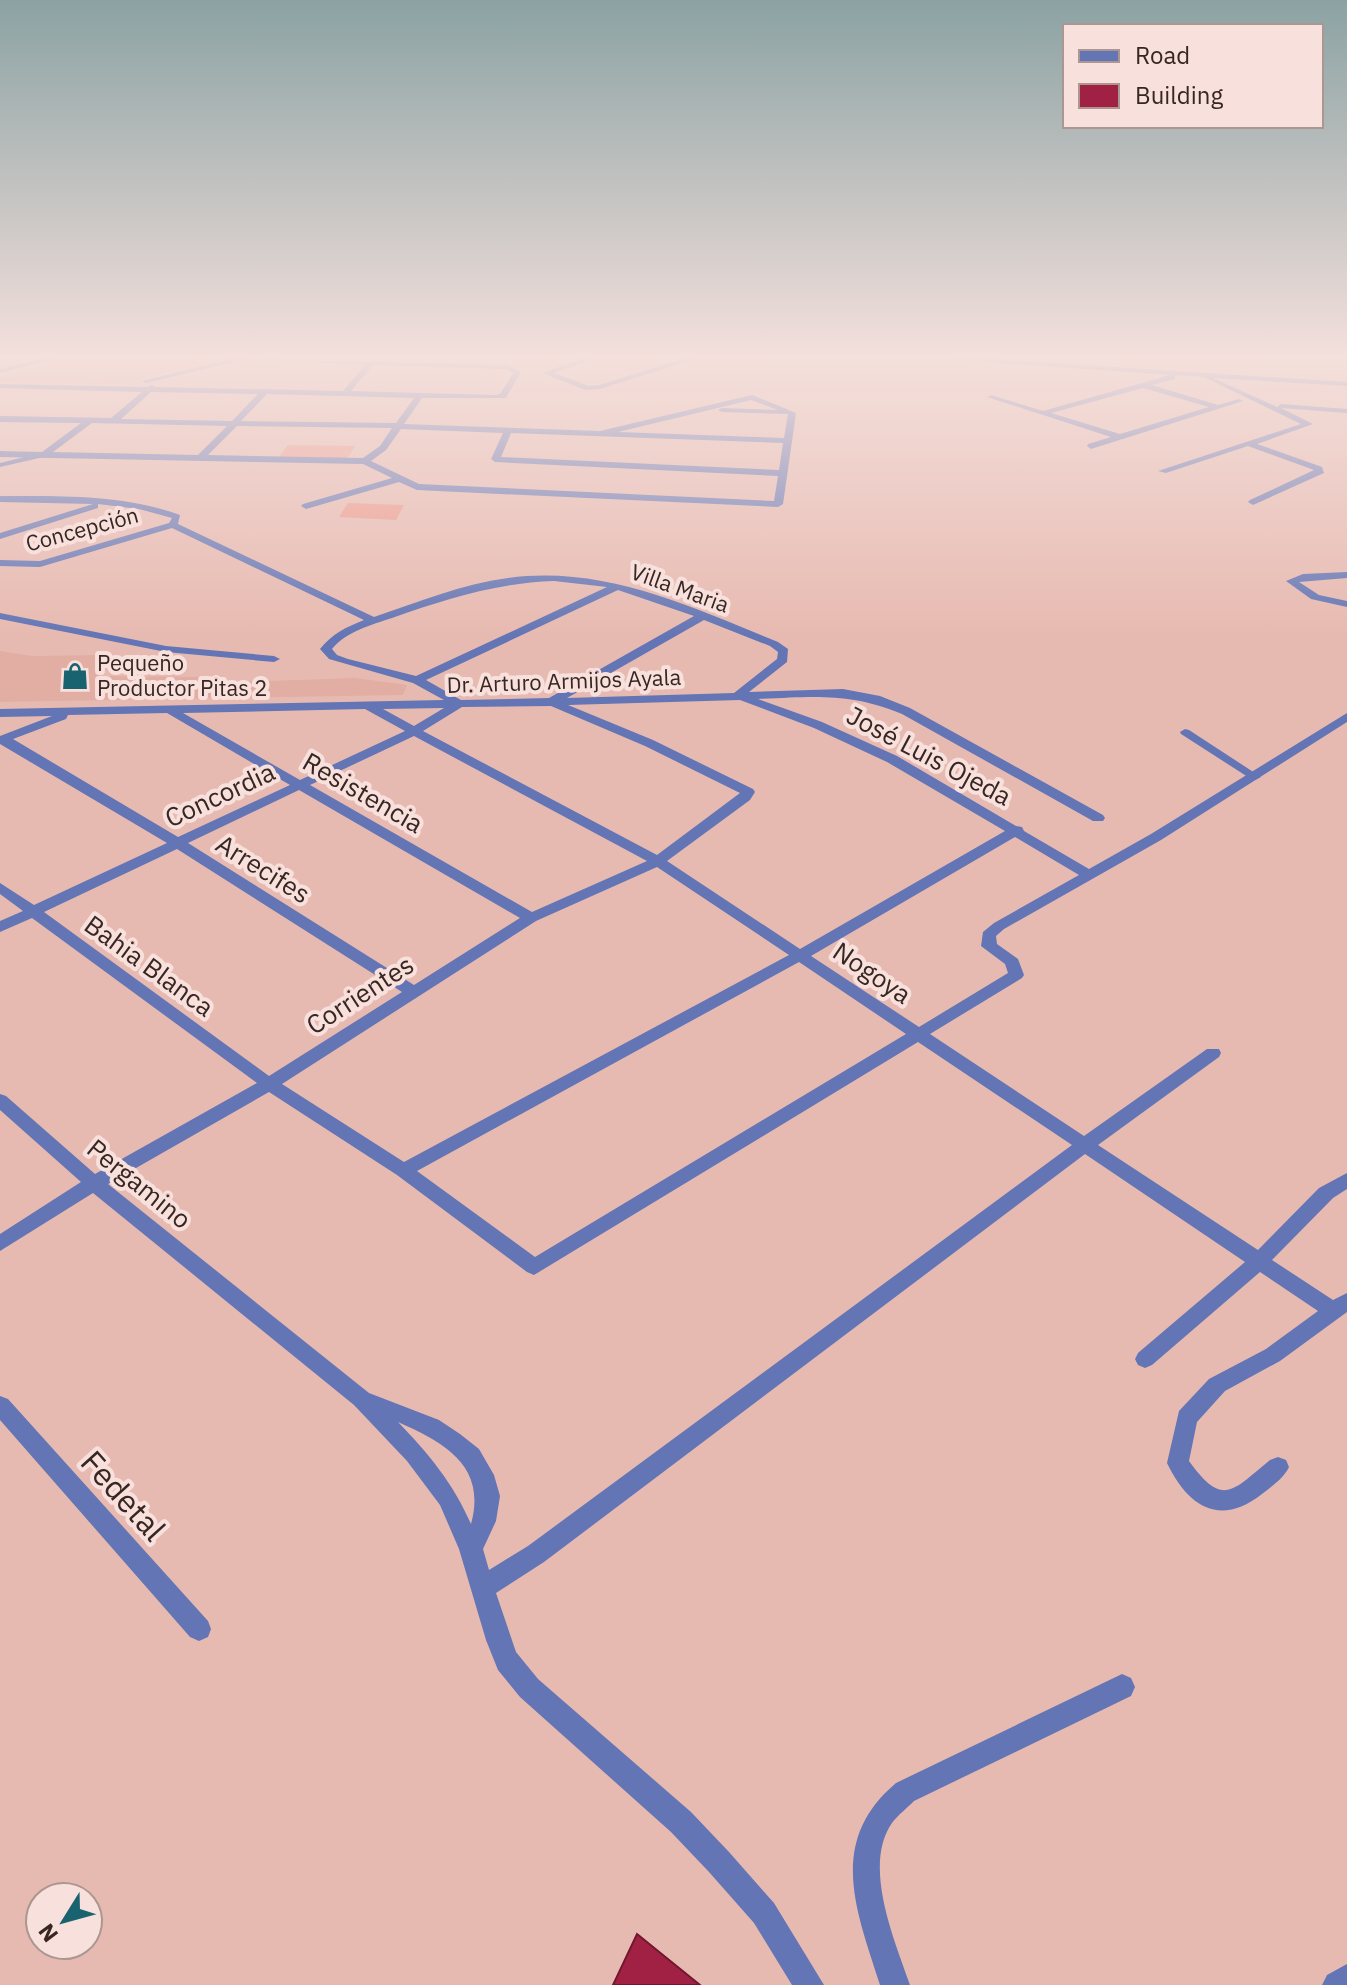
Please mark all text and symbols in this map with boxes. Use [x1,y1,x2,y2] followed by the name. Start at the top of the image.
[1063,24,1323,128] legend
[1135,39,1190,71] text: Road
[1135,79,1223,111] text: Building
[22,500,141,557] street label: Concepción
[627,556,734,619] street label: Villa Maria
[97,648,267,702] place label: Pequeño Productor Pitas 2
[60,661,90,691] shop icon: Pequeño Productor Pitas 2
[446,662,682,699] street label: Dr. Arturo Armijos Ayala
[841,697,1018,813] street label: José Luis Ojeda
[297,744,430,840] street label: Resistencia
[159,754,280,834] street label: Concordia
[210,826,317,910] street label: Arrecifes
[78,907,221,1024] street label: Bahia Blanca
[827,934,918,1011] street label: Nogoya
[299,947,420,1041] street label: Corrientes
[81,1131,199,1236] street label: Pergamino
[72,1441,175,1549] street label: Fedetal
[24,1881,104,1961] north arrow
[31,1918,64,1948] text: N

